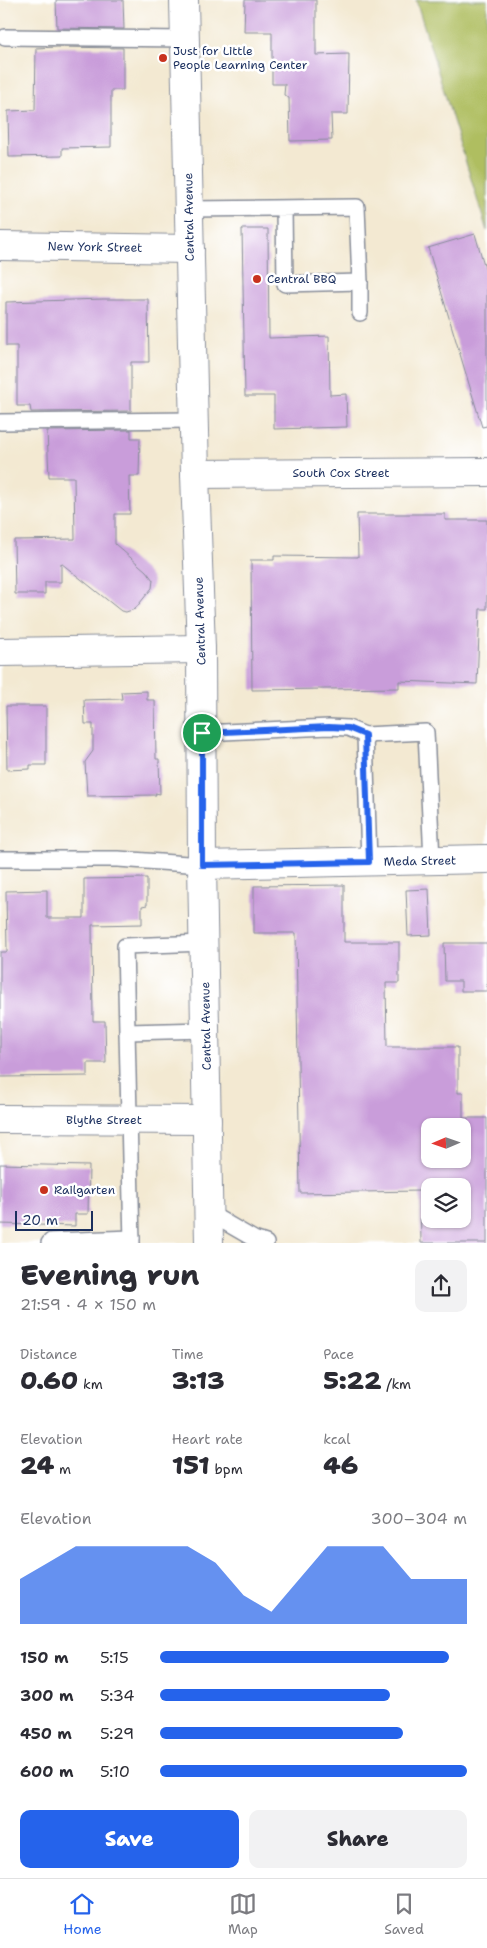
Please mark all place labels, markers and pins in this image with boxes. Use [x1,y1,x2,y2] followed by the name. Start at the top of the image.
[173,43,308,73] place label: Just for Little People Learning Center
[157,52,169,64] marker: Just for Little People Learning Center
[267,271,336,287] place label: Central BBQ
[251,273,263,285] marker: Central BBQ
[181,712,223,754] pin
[54,1182,115,1198] place label: Railgarten
[38,1184,50,1196] marker: Railgarten

